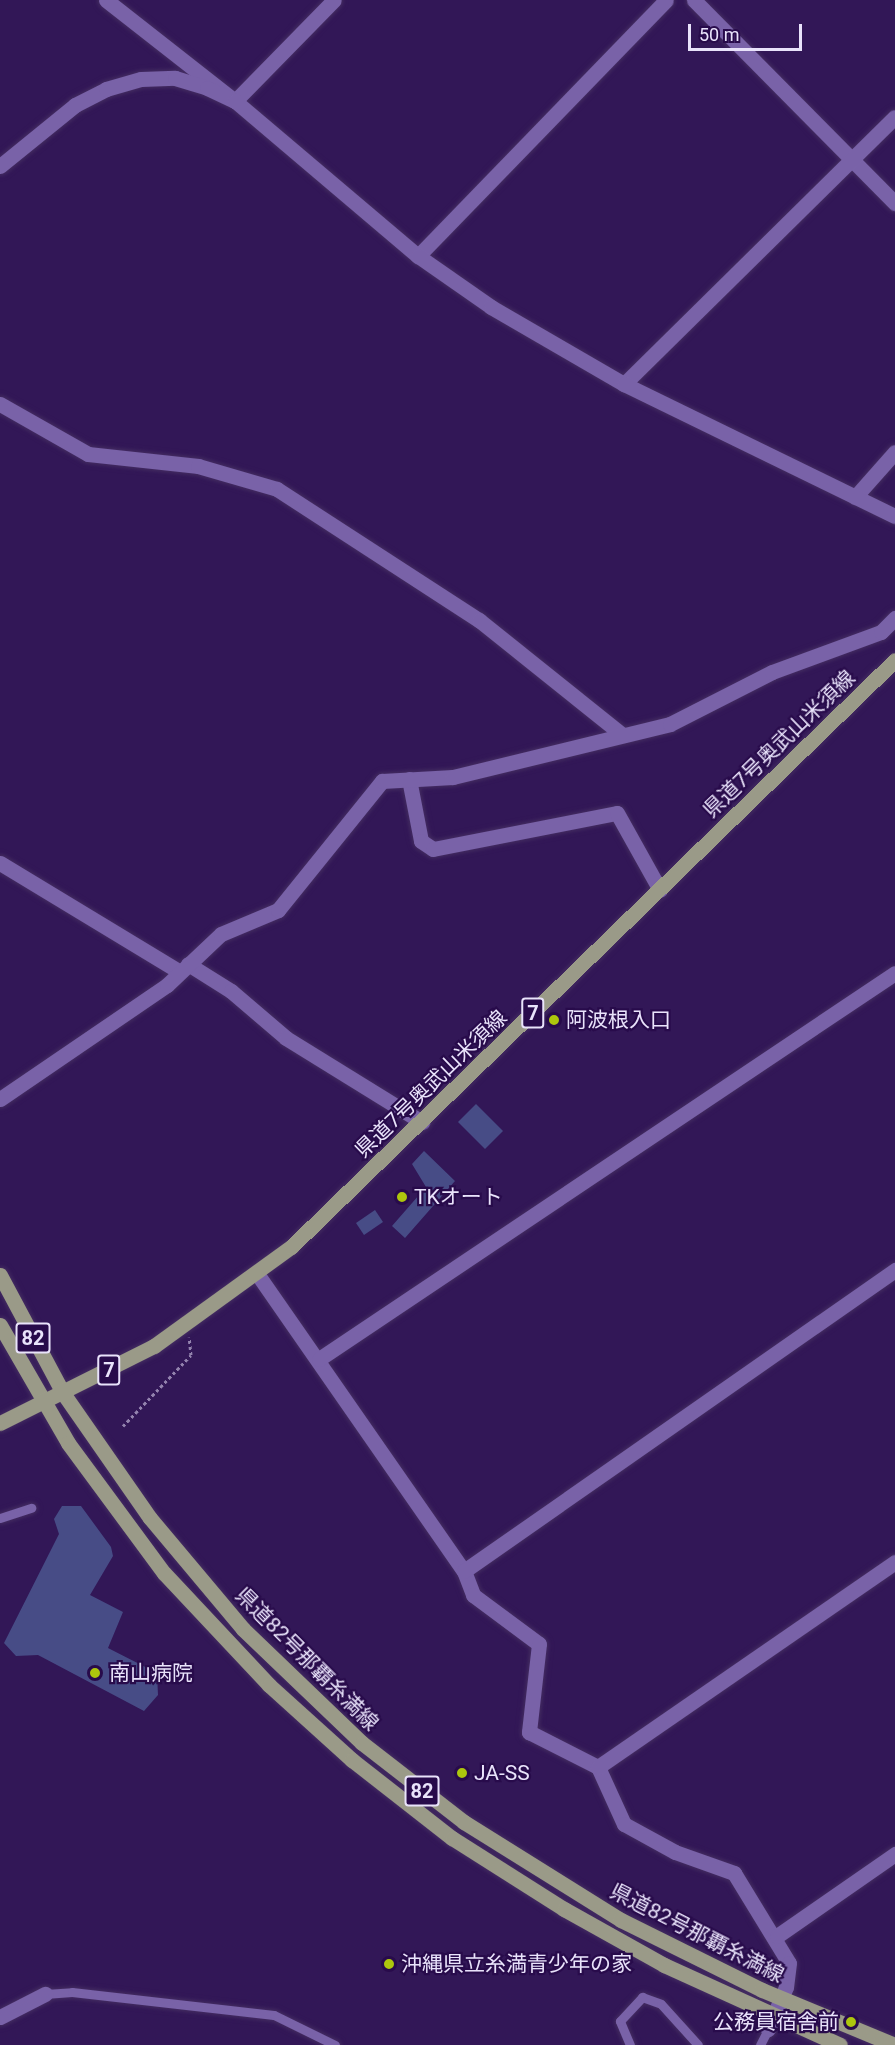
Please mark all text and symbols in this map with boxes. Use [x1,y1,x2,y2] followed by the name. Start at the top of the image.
[691,12,805,50] scale bar
[699,24,739,45] text: 50 m
[698,665,860,823] street label: 県道7号奥武山米須線
[521,996,545,1030] road number: 7
[350,1005,512,1163] street label: 県道7号奥武山米須線
[566,1007,671,1033] place label: 阿波根入口
[547,1013,561,1027] marker: 阿波根入口
[414,1184,503,1210] place label: TKオート
[395,1190,409,1204] marker: TKオート
[15,1321,51,1355] road number: 82
[97,1353,121,1387] road number: 7
[230,1582,384,1736] street label: 県道82号那覇糸満線
[109,1660,193,1686] place label: 南山病院
[86,1664,104,1682] marker: 南山病院
[474,1760,530,1786] place label: JA-SS
[455,1766,469,1780] marker: JA-SS
[404,1774,440,1808] road number: 82
[606,1878,788,1988] street label: 県道82号那覇糸満線
[401,1951,632,1977] place label: 沖縄県立糸満青少年の家
[382,1957,396,1971] marker: 沖縄県立糸満青少年の家
[713,2009,839,2035] place label: 公務員宿舎前
[844,2015,858,2029] marker: 公務員宿舎前

